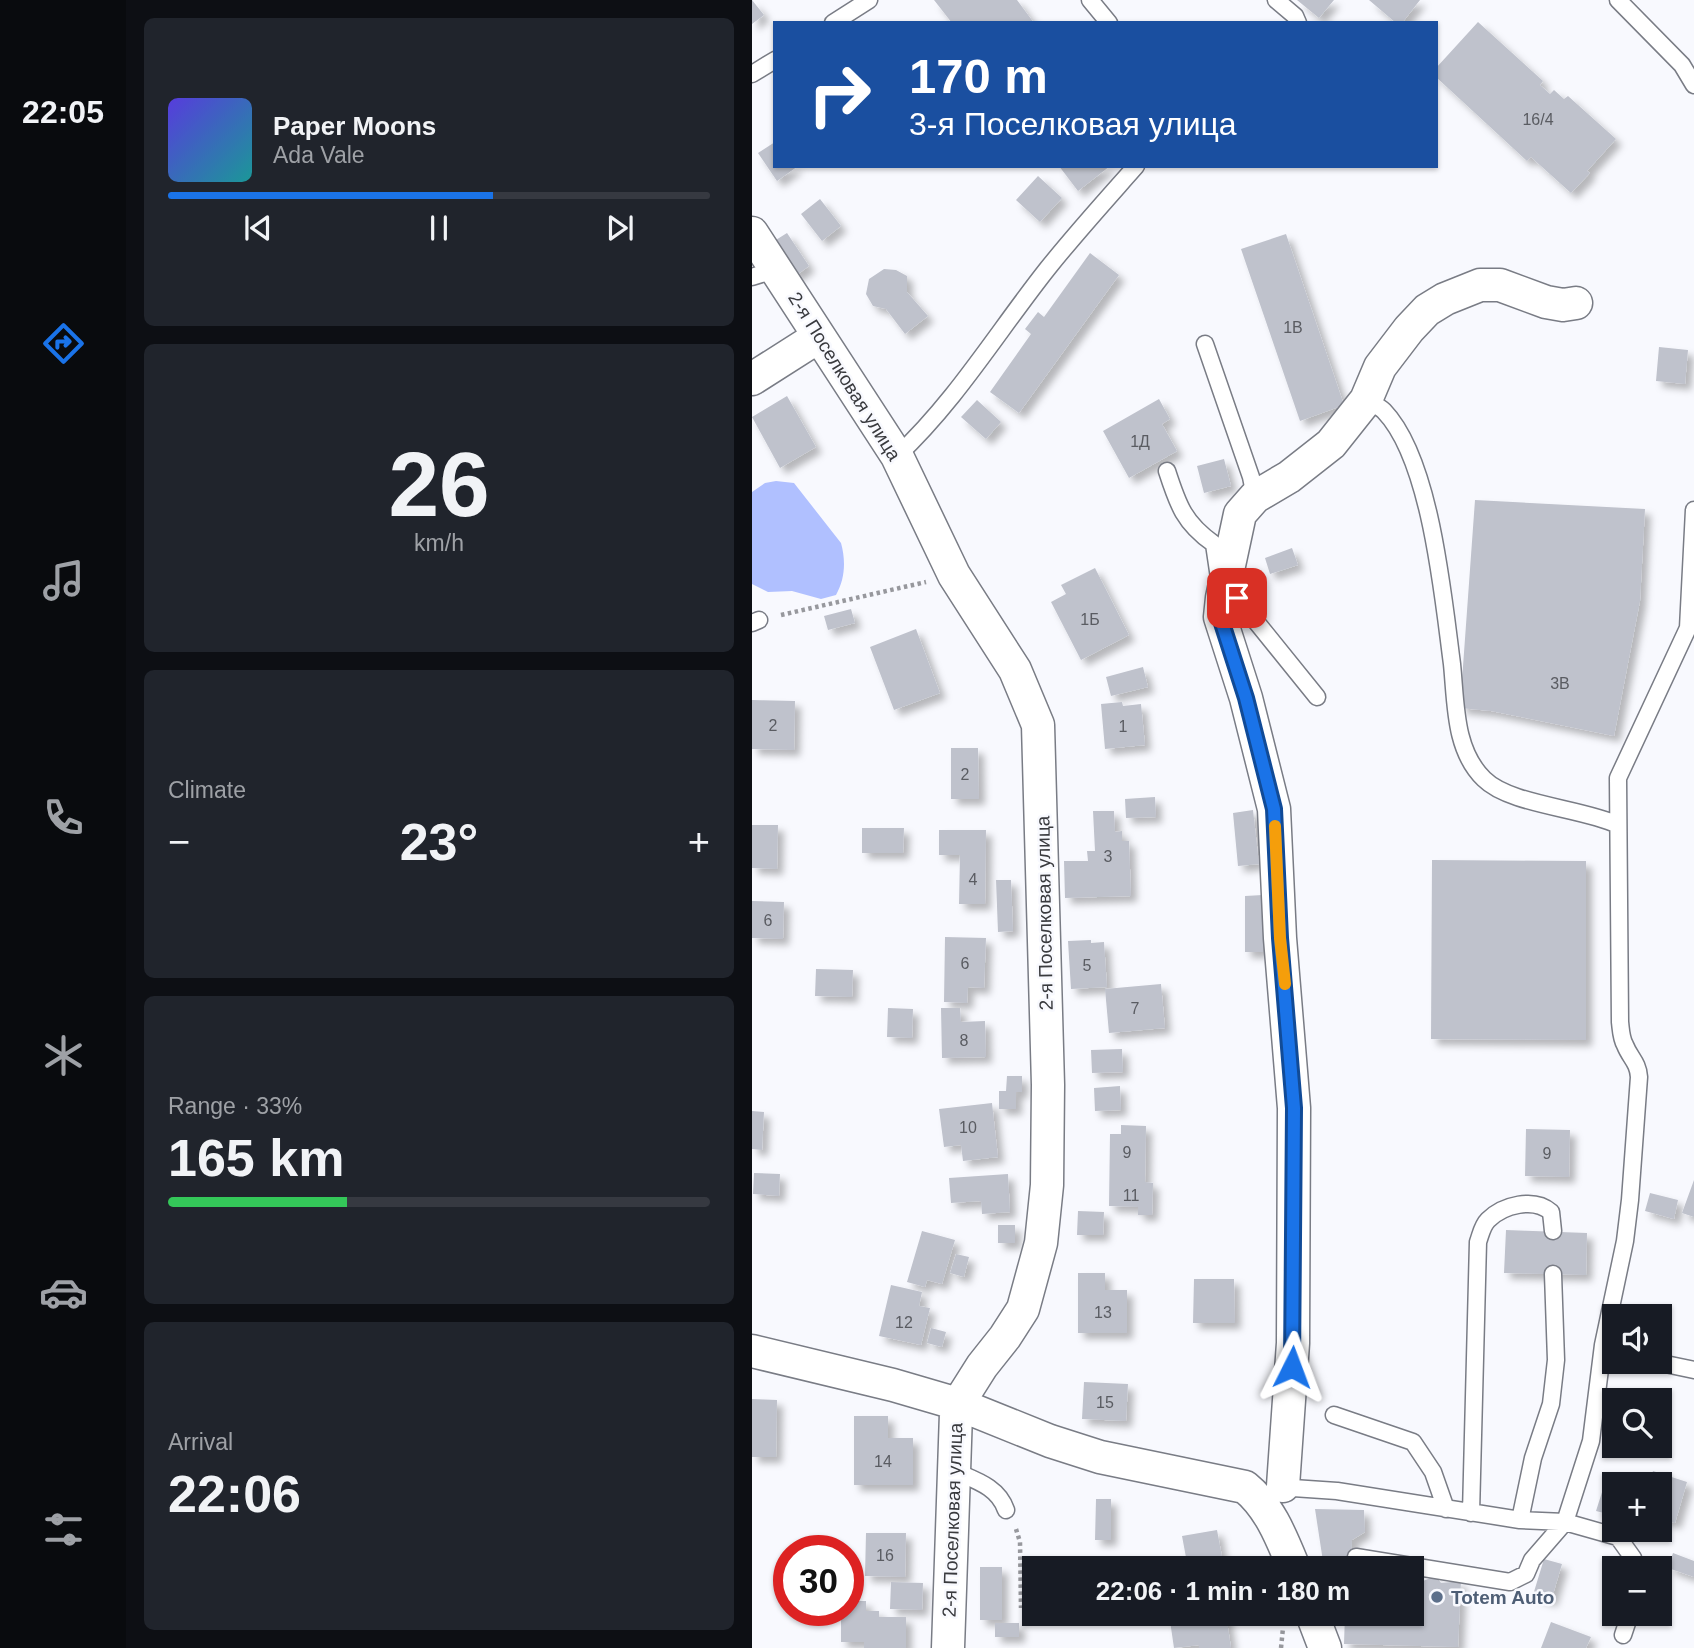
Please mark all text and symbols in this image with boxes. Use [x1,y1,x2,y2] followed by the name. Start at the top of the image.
[794,49,885,140] icon: right
[909,49,1048,103] text: 170 m
[22,94,104,130] text: 22:05
[909,106,1237,142] text: 3-я Поселковая улица
[273,111,436,141] text: Paper Moons
[1522,111,1554,128] house number: 16/4
[273,142,365,168] text: Ada Vale
[239,209,277,247] icon: previous
[420,209,458,247] icon: pause
[601,209,639,247] icon: next
[784,288,905,465] street label: 2-я Поселковая улица
[39,319,88,368] icon: directions
[1283,319,1303,336] house number: 1В
[1130,433,1150,450] house number: 1Д
[388,434,490,535] text: 26
[414,530,464,556] text: km/h
[39,556,88,605] icon: music
[1207,568,1267,628] pin
[1218,579,1256,617] icon: arrive
[1080,611,1100,628] house number: 1Б
[1550,675,1570,692] house number: 3В
[769,717,778,734] house number: 2
[1119,718,1128,735] house number: 1
[961,766,970,783] house number: 2
[168,777,246,803] text: Climate
[39,793,88,842] icon: phone
[400,813,478,871] text: 23°
[1032,815,1057,1010] street label: 2-я Поселковая улица
[168,821,190,863] text: −
[688,821,710,863] text: +
[1104,848,1113,865] house number: 3
[969,871,978,888] house number: 4
[764,912,773,929] house number: 6
[961,955,970,972] house number: 6
[1083,957,1092,974] house number: 5
[1131,1000,1140,1017] house number: 7
[39,1031,88,1080] icon: climate
[960,1032,969,1049] house number: 8
[168,1093,302,1119] text: Range · 33%
[959,1119,977,1136] house number: 10
[168,1129,344,1187] text: 165 km
[1123,1144,1132,1161] house number: 9
[1543,1145,1552,1162] house number: 9
[1123,1187,1139,1204] house number: 11
[39,1268,88,1317] icon: car
[1094,1304,1112,1321] house number: 13
[1602,1304,1672,1626] map controls
[1602,1304,1672,1374] button: sound
[895,1314,913,1331] house number: 12
[1255,1330,1329,1404] position arrow
[1602,1388,1672,1458] button: search
[1096,1394,1114,1411] house number: 15
[939,1422,966,1618] street label: 2-я Поселковая улица
[168,1429,233,1455] text: Arrival
[874,1453,892,1470] house number: 14
[168,1465,301,1523] text: 22:06
[1602,1472,1672,1542] button: +
[39,1505,88,1554] icon: filters
[773,1535,864,1626] speed limit sign: 30
[876,1547,894,1564] house number: 16
[1602,1556,1672,1626] button: −
[1096,1576,1350,1606] text: 22:06 · 1 min · 180 m
[1451,1587,1554,1608] place label: Totem Auto
[1429,1589,1445,1605] marker: Totem Auto

